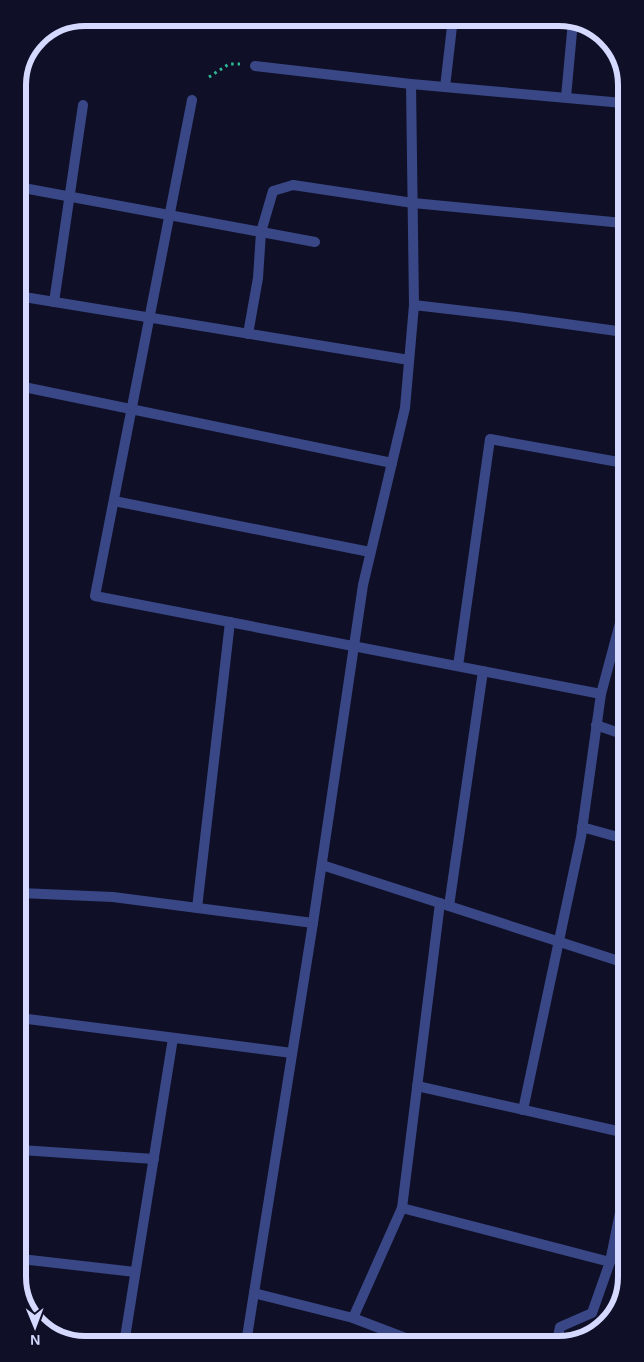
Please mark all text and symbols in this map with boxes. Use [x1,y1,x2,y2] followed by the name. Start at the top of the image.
[10,1302,60,1352] north arrow
[30,1332,40,1348] text: N

